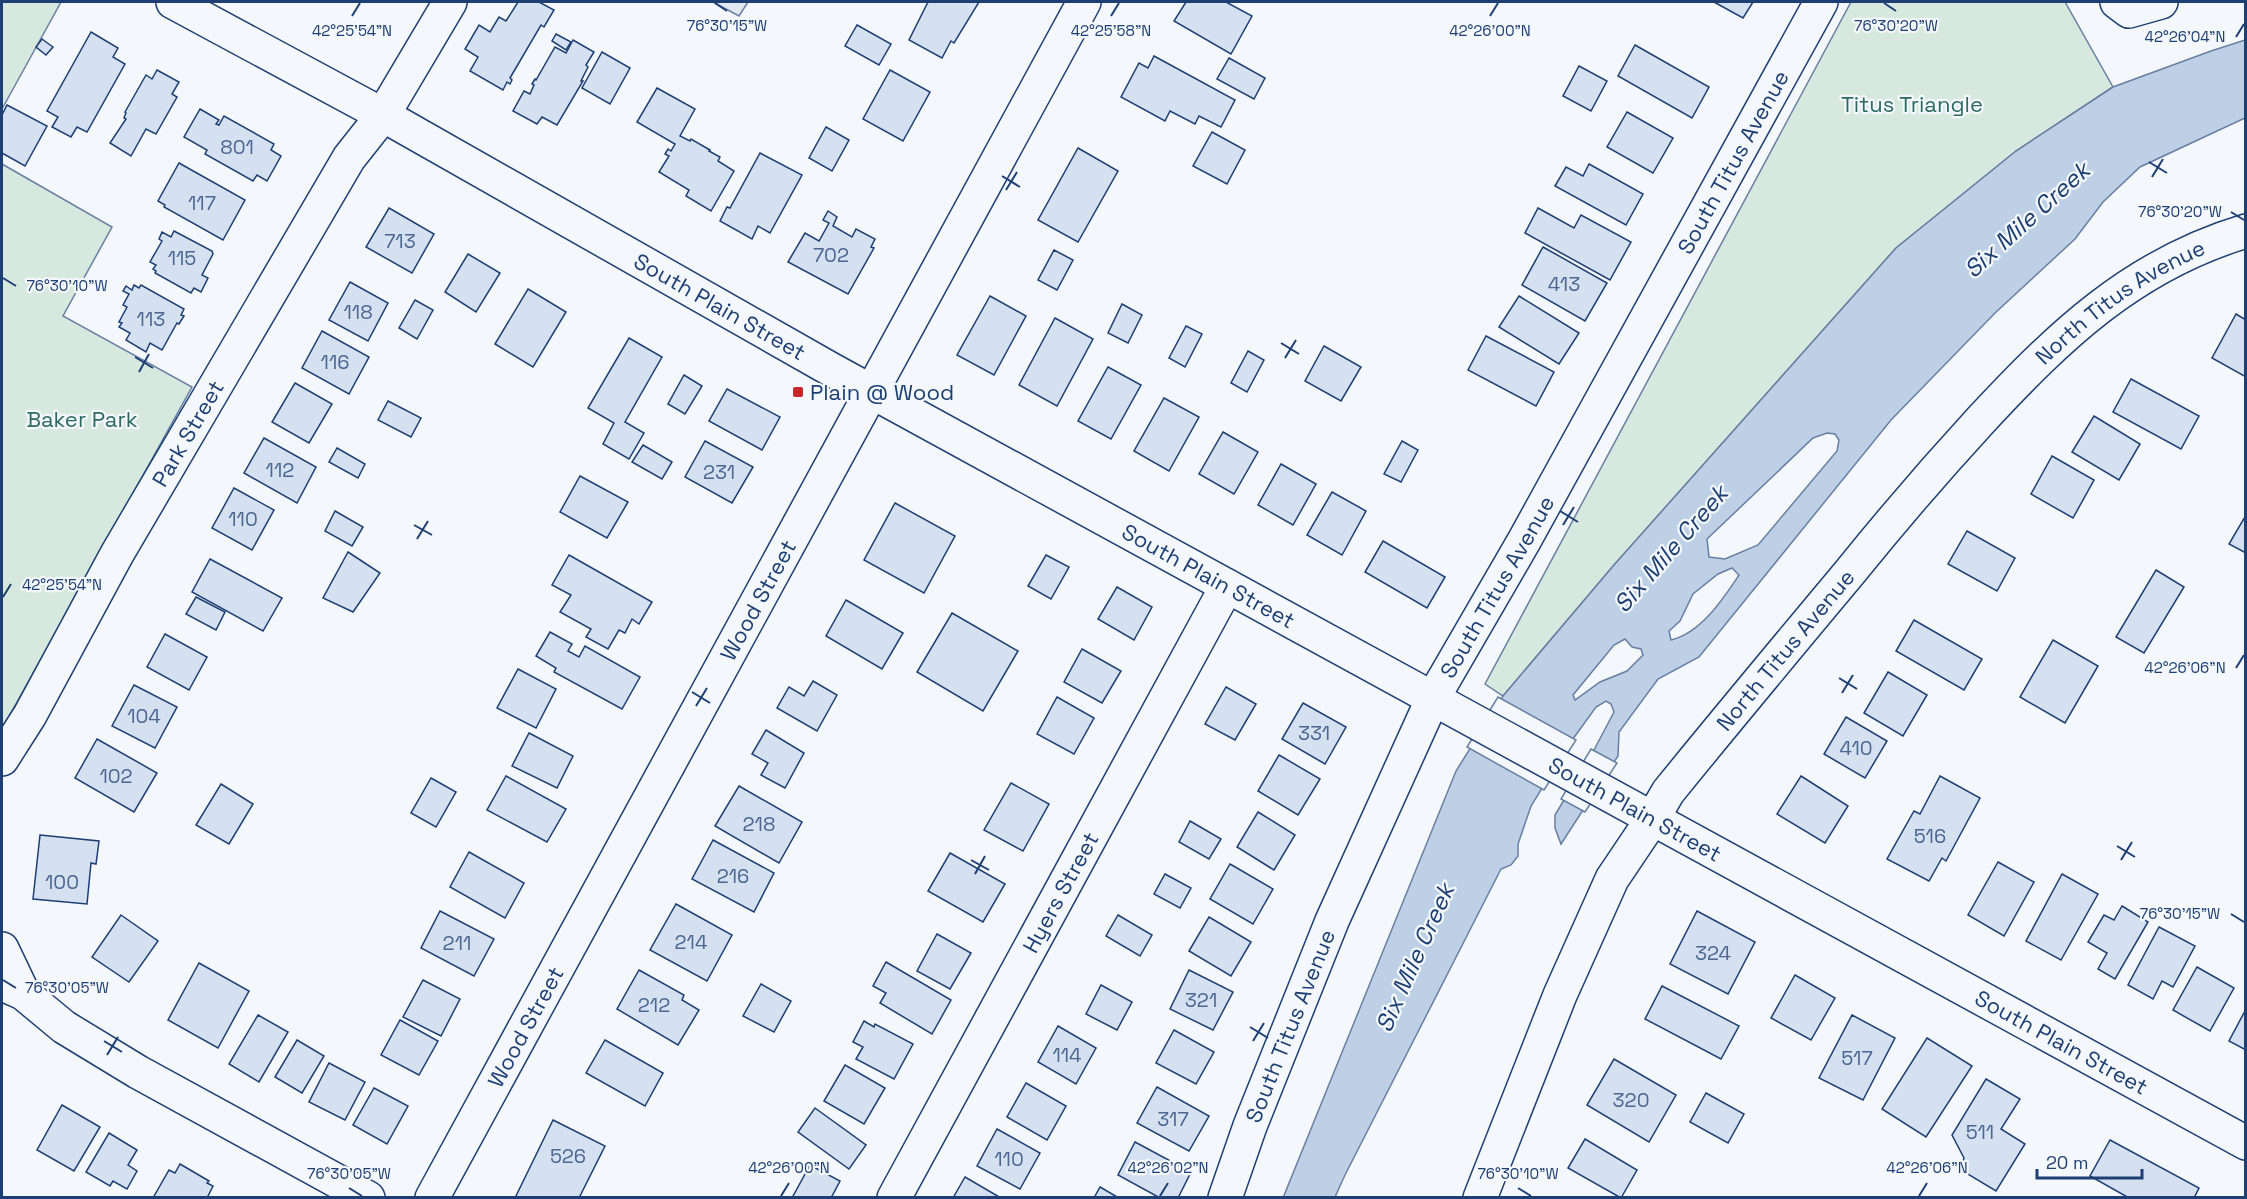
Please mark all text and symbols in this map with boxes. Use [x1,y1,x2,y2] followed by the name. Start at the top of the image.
[687,16,767,35] text: 76°30'15"W
[1854,16,1938,35] text: 76°30'20"W
[312,21,392,40] text: 42°25'54"N
[1071,21,1151,40] text: 42°25'58"N
[1449,21,1531,40] text: 42°26'00"N
[2145,27,2225,46] text: 42°26'04"N
[1671,65,1795,259] street label: South Titus Avenue
[1841,90,1983,118] park label: Titus Triangle
[220,134,254,160] house number: 801
[1957,153,2098,284] water label: Six Mile Creek
[188,190,216,216] house number: 117
[2138,202,2222,221] text: 76°30'20"W
[384,228,416,254] house number: 713
[2029,233,2209,370] street label: North Titus Avenue
[813,242,849,268] house number: 702
[168,245,196,271] house number: 115
[629,247,811,366] street label: South Plain Street
[1548,271,1580,297] house number: 413
[26,276,108,295] text: 76°30'10"W
[343,299,373,325] house number: 118
[137,306,165,332] house number: 113
[321,349,349,375] house number: 116
[146,375,230,492] street label: Park Street
[810,378,954,406] place label: Plain @ Wood
[791,385,805,399] marker: Plain @ Wood
[26,405,138,433] park label: Baker Park
[266,457,294,483] house number: 112
[703,459,735,485] house number: 231
[1607,476,1737,619] water label: Six Mile Creek
[1434,491,1560,683] street label: South Titus Avenue
[228,506,258,532] house number: 110
[1117,517,1300,634] street label: South Plain Street
[714,535,802,665] street label: Wood Street
[1710,563,1860,736] street label: North Titus Avenue
[22,575,102,594] text: 42°25'54"N
[2144,658,2226,677] text: 42°26'06"N
[127,703,161,729] house number: 104
[1298,720,1330,746] house number: 331
[1839,735,1873,761] house number: 410
[1544,750,1726,868] street label: South Plain Street
[99,763,133,789] house number: 102
[743,811,775,837] house number: 218
[1914,823,1946,849] house number: 516
[1016,827,1105,958] street label: Hyers Street
[717,863,749,889] house number: 216
[45,869,79,895] house number: 100
[1368,876,1462,1037] water label: Six Mile Creek
[2140,904,2220,923] text: 76°30'15"W
[1239,925,1341,1127] street label: South Titus Avenue
[675,929,707,955] house number: 214
[443,930,471,956] house number: 211
[1695,940,1731,966] house number: 324
[481,962,570,1092] street label: Wood Street
[25,978,109,997] text: 76°30'05"W
[1970,984,2153,1101] street label: South Plain Street
[1185,987,1217,1013] house number: 321
[638,992,670,1018] house number: 212
[1052,1042,1082,1068] house number: 114
[1841,1045,1873,1071] house number: 517
[1613,1087,1649,1113] house number: 320
[1157,1106,1189,1132] house number: 317
[1966,1119,1994,1145] house number: 511
[2037,1142,2142,1180] scale bar
[550,1143,586,1169] house number: 526
[994,1146,1024,1172] house number: 110
[2046,1151,2089,1174] text: 20 m
[748,1158,830,1177] text: 42°26'00"N
[1127,1158,1209,1177] text: 42°26'02"N
[1886,1158,1968,1177] text: 42°26'06"N
[307,1164,391,1183] text: 76°30'05"W
[1477,1164,1559,1183] text: 76°30'10"W

